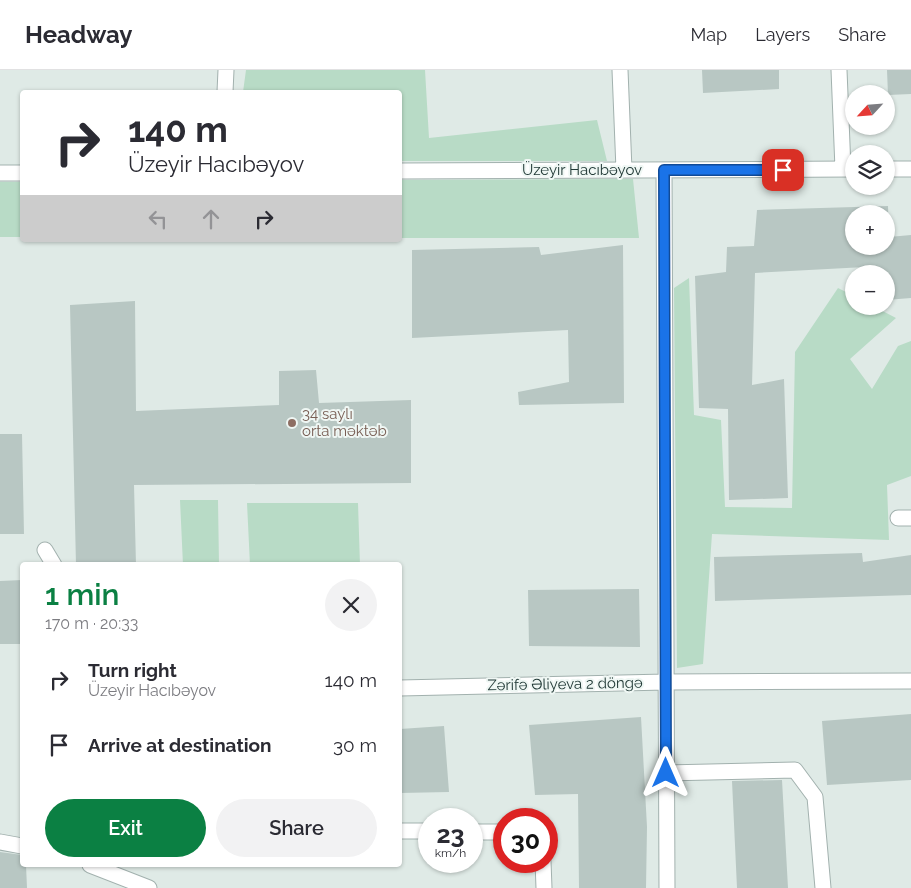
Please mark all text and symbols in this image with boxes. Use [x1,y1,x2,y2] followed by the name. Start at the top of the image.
[25,20,133,49] text: Headway
[691,24,727,45] text: Map
[755,24,810,45] text: Layers
[838,24,886,45] text: Share
[845,85,895,135] north arrow
[845,85,895,315] map controls
[128,109,228,150] text: 140 m
[45,110,110,175] icon: right
[845,145,895,195] button: layers
[762,149,804,191] pin
[128,151,304,177] text: Üzeyir Hacıbəyov
[769,156,797,184] icon: arrive
[522,160,642,179] street label: Üzeyir Hacıbəyov
[144,205,172,233] icon: left
[197,205,225,233] icon: ahead
[250,205,278,233] icon: right
[845,205,895,255] button: +
[845,265,895,315] button: −
[302,405,387,440] place label: 34 saylı orta məktəb
[286,417,298,429] marker: 34 saylı orta məktəb
[45,577,120,612] text: 1 min
[325,579,377,631] button: close
[45,614,138,633] text: 170 m · 20:33
[88,659,177,681] text: Turn right
[45,666,73,694] icon: right
[325,669,377,691] text: 140 m
[487,674,643,694] street label: Zərifə Əliyeva 2 döngə
[88,681,216,700] text: Üzeyir Hacıbəyov
[45,731,73,759] icon: arrive
[88,734,272,756] text: Arrive at destination
[333,734,377,756] text: 30 m
[639,746,691,798] position arrow
[45,799,206,857] button: Exit
[216,799,377,857] button: Share
[493,808,558,873] speed limit sign: 30
[436,819,465,849] text: 23
[435,846,466,860] text: km/h

